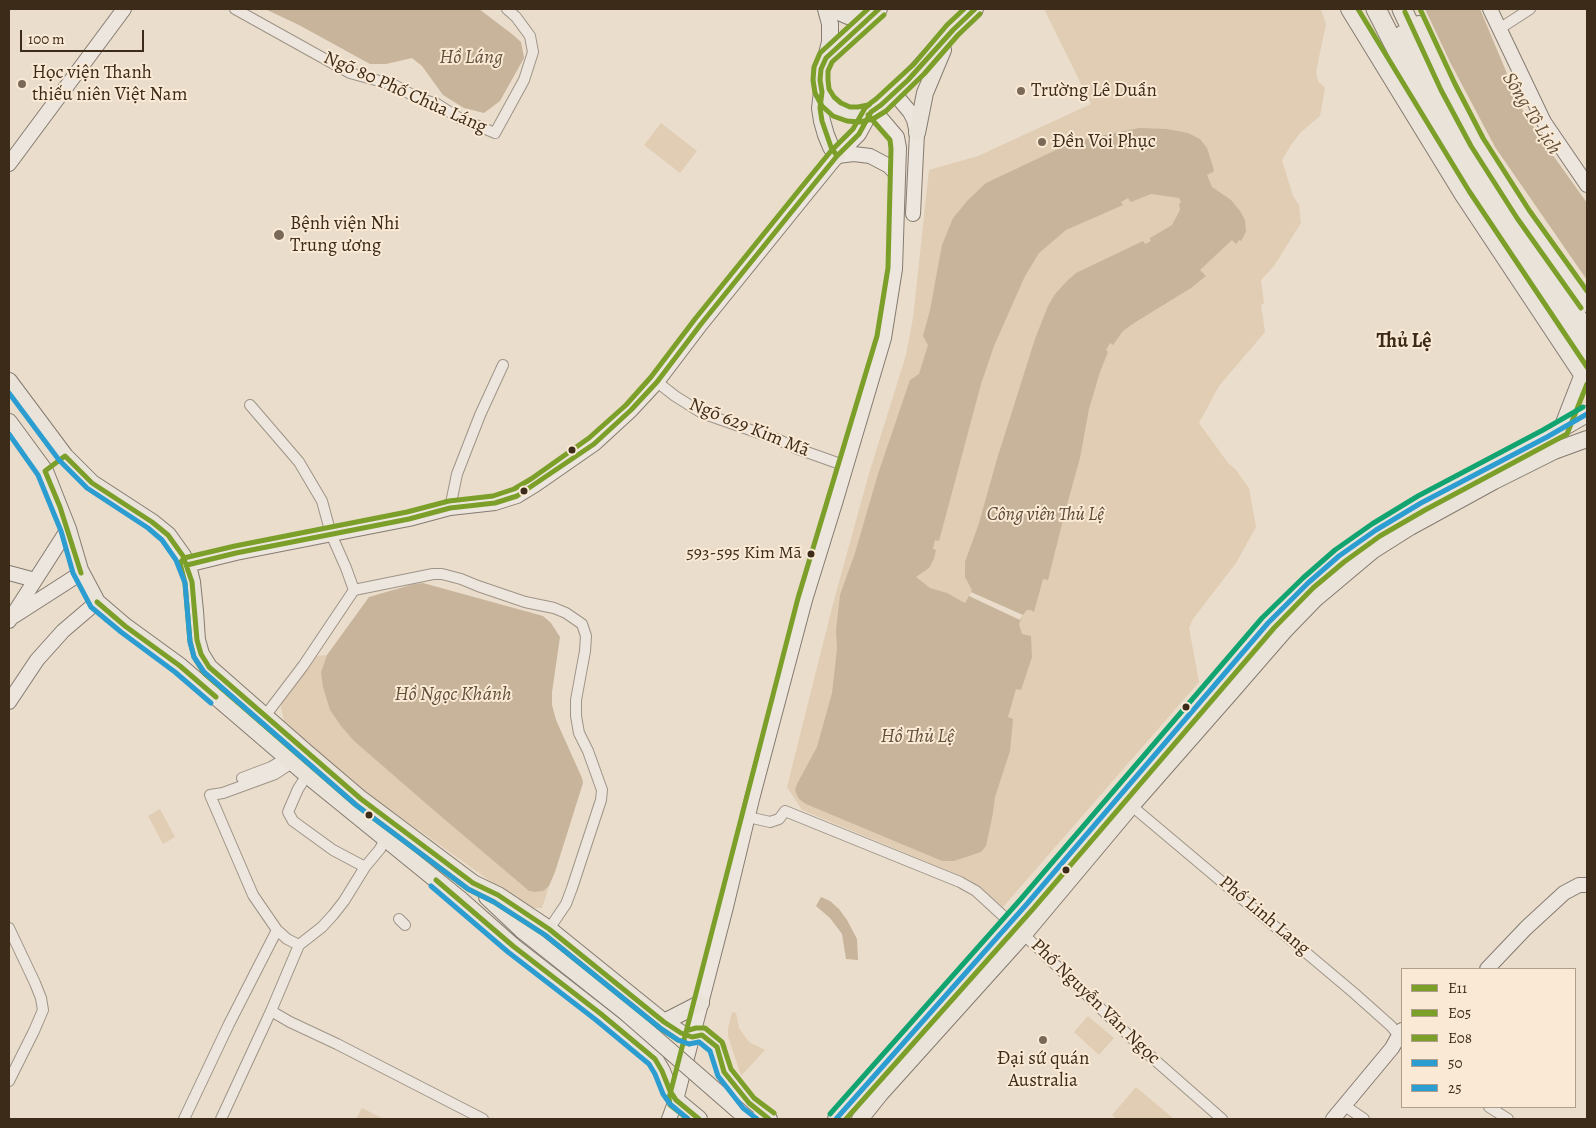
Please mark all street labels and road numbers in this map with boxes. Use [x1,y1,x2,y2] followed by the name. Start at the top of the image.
[320,47,490,139] street label: Ngõ 80 Phố Chùa Láng
[685,393,813,463] street label: Ngõ 629 Kim Mã
[1214,871,1314,961] street label: Phố Linh Lang
[1026,934,1164,1070] street label: Phố Nguyễn Văn Ngọc

